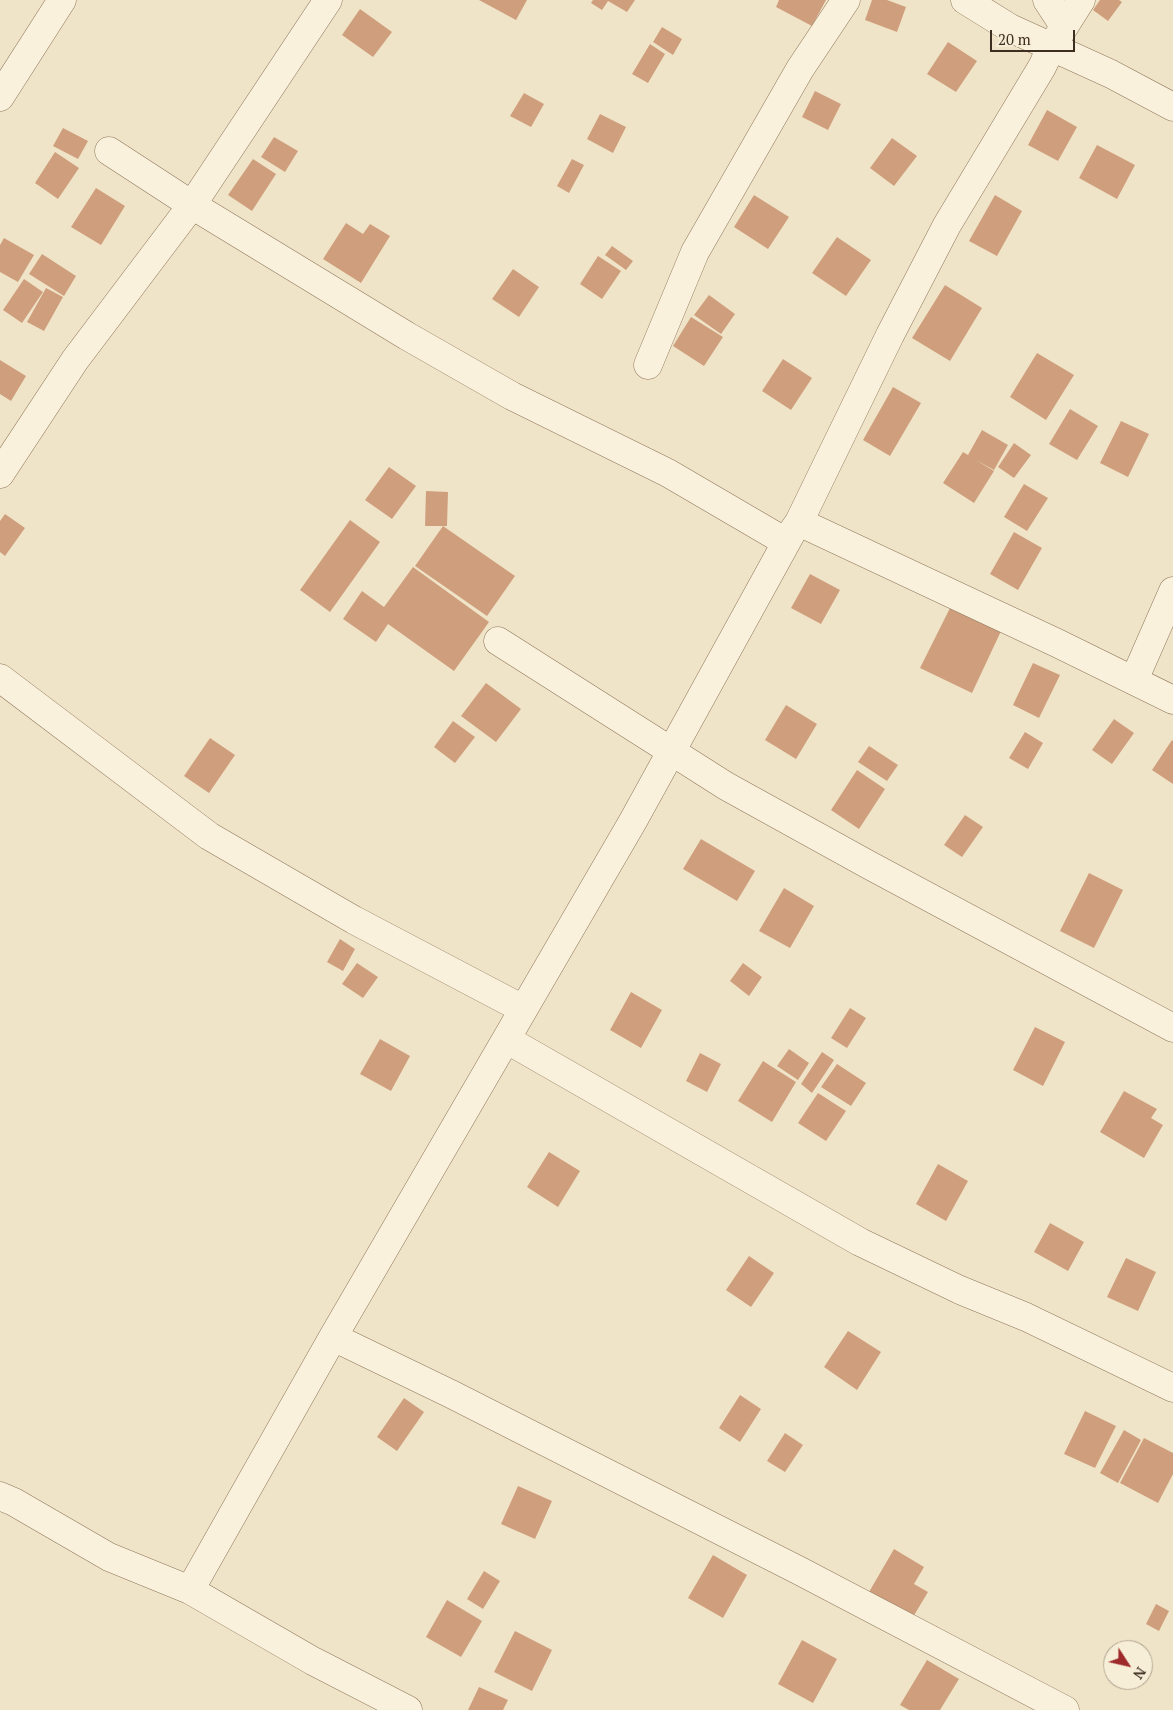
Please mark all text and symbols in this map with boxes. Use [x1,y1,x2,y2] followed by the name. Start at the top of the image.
[993,20,1078,52] scale bar
[998,29,1031,49] text: 20 m
[1103,1640,1153,1690] north arrow
[1129,1664,1151,1683] text: N

